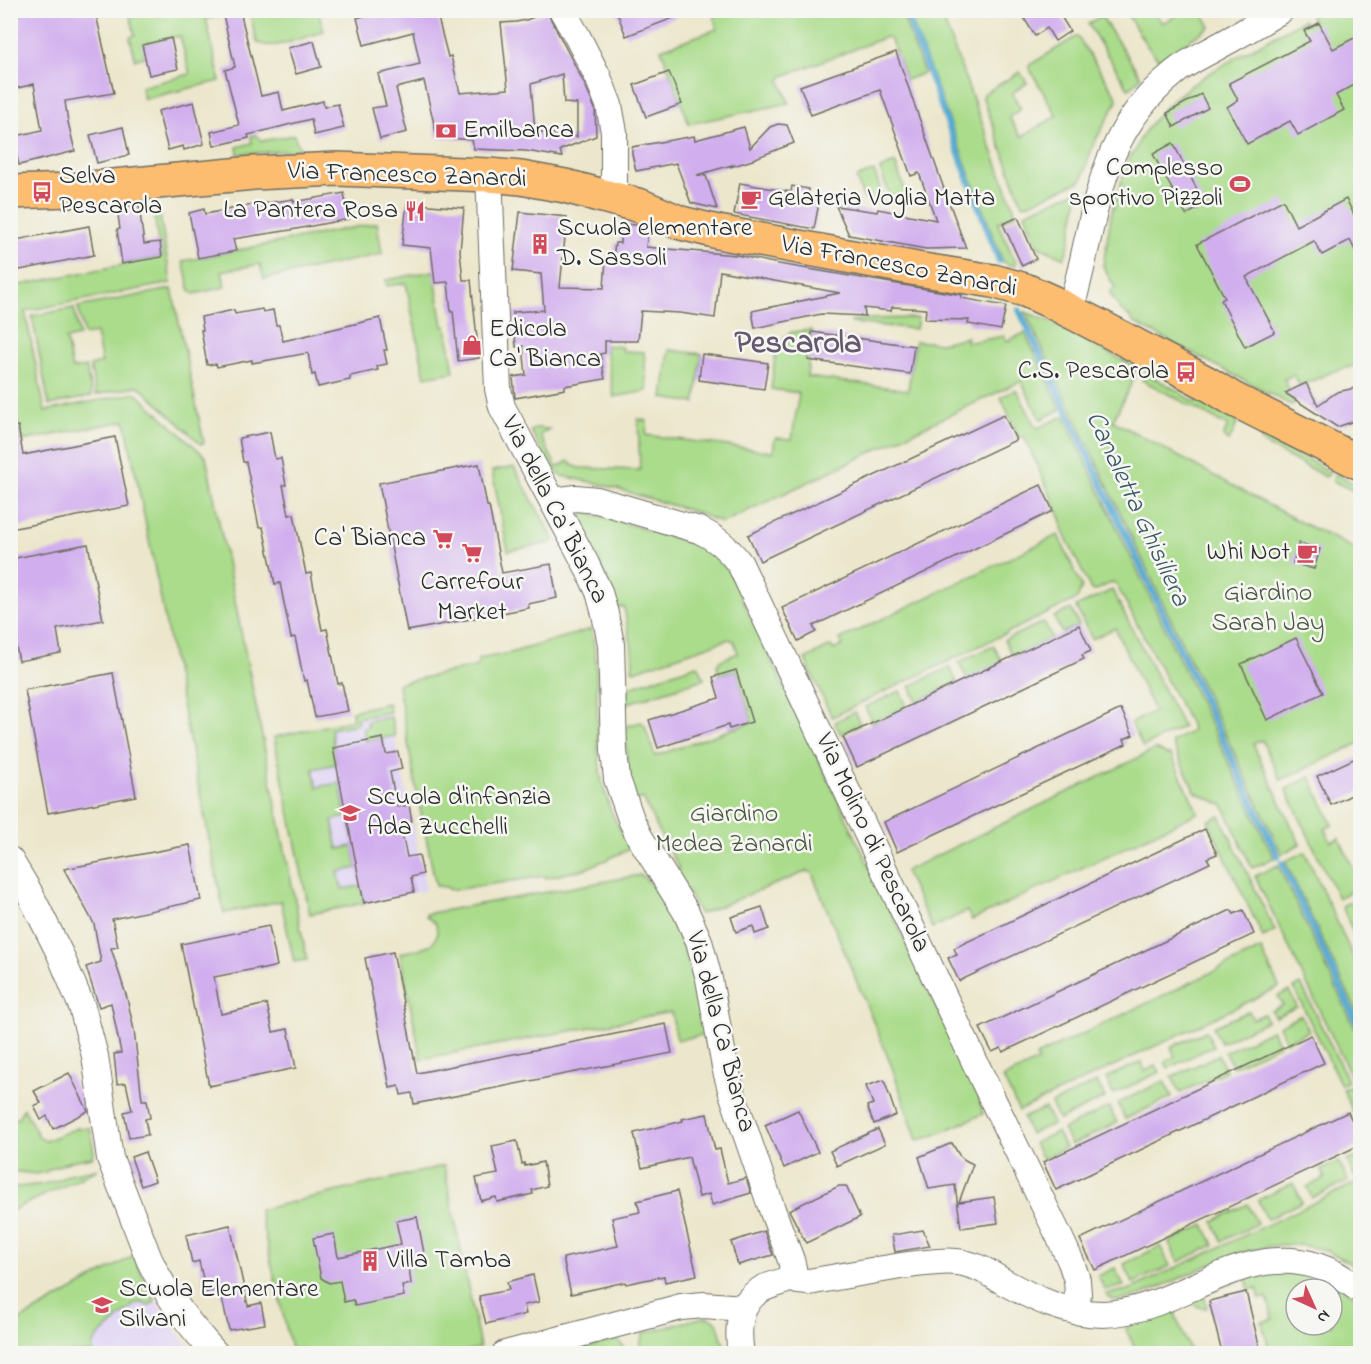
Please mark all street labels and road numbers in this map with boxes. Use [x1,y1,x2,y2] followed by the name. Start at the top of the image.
[286,153,527,199] street label: Via Francesco Zanardi
[777,225,1020,308] street label: Via Francesco Zanardi
[490,409,618,611] street label: Via della Ca' Bianca
[804,726,940,959] street label: Via Molino di Pescarola
[675,926,765,1137] street label: Via della Ca' Bianca

